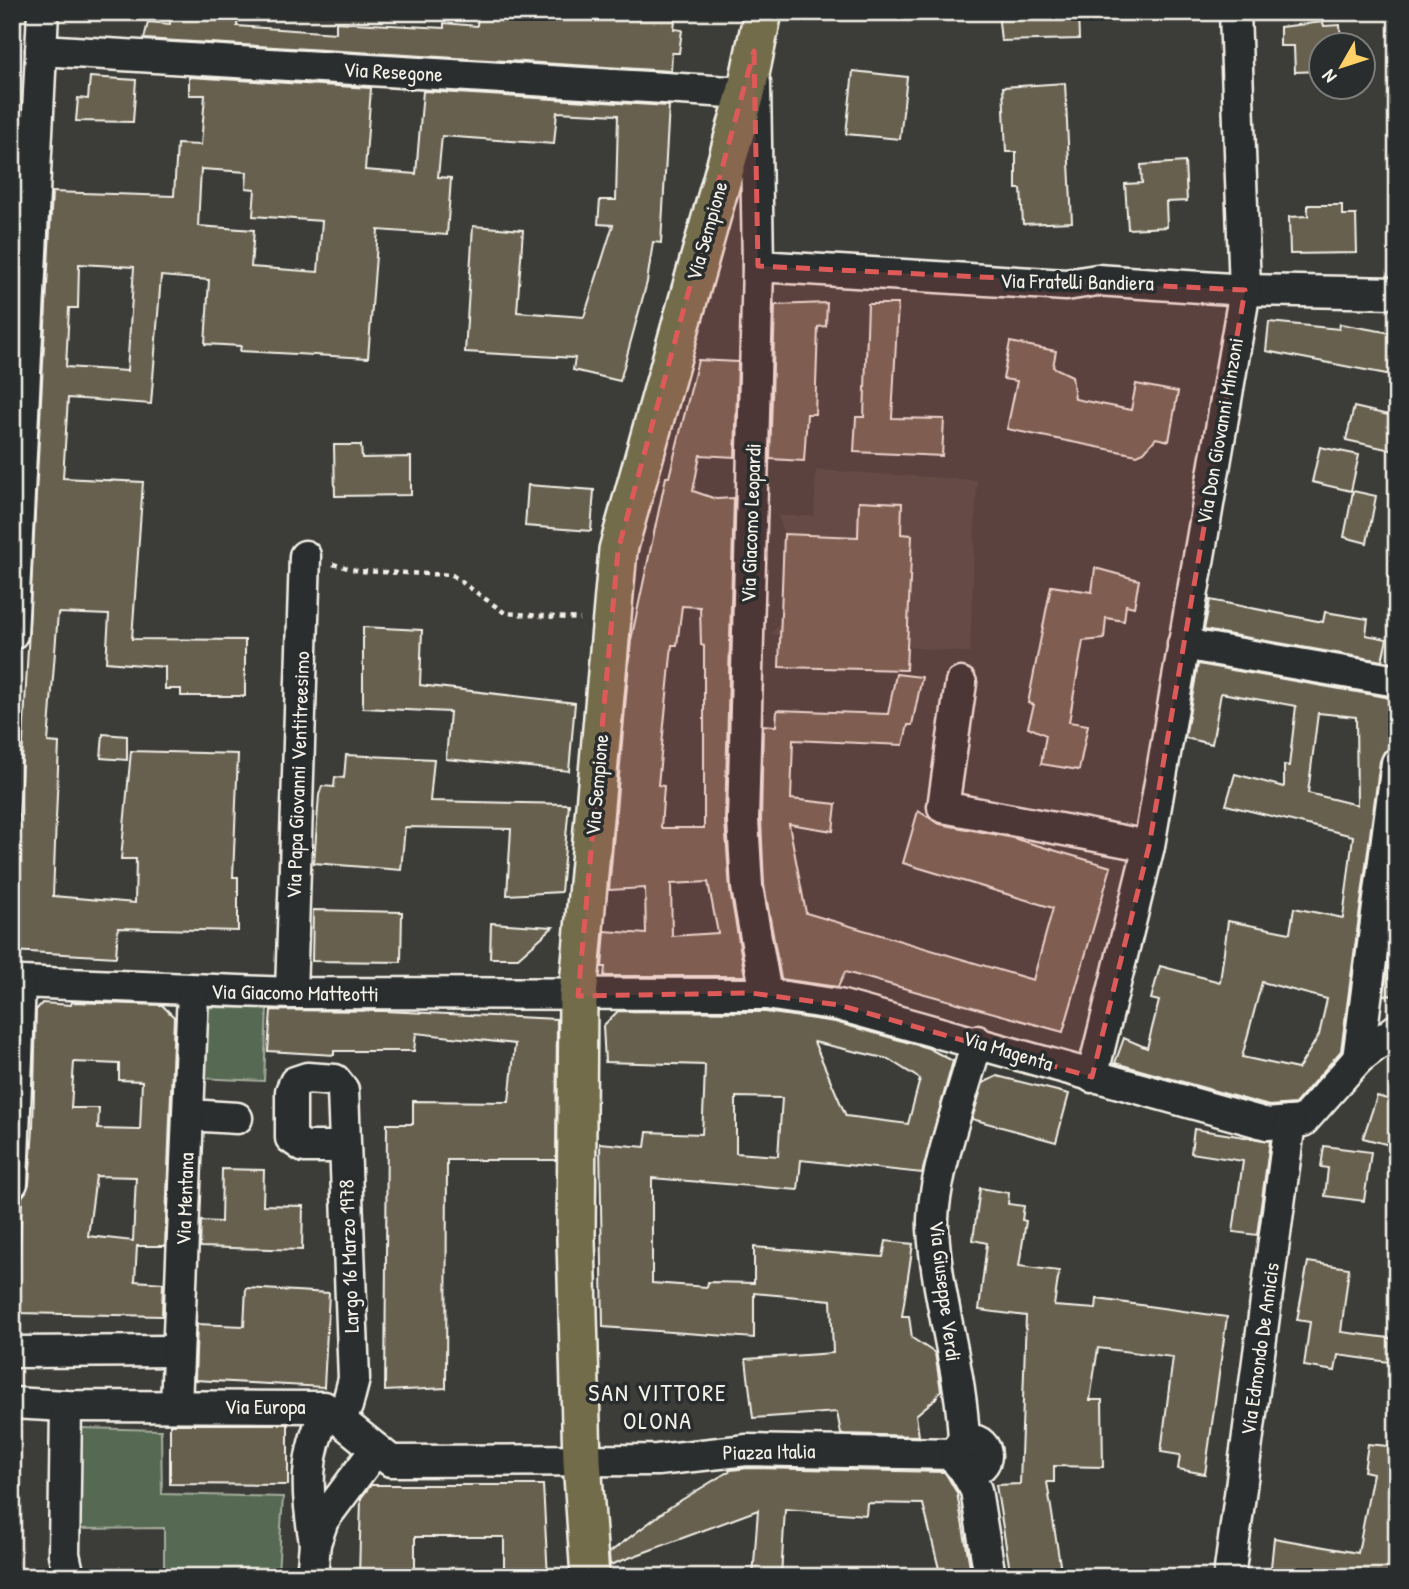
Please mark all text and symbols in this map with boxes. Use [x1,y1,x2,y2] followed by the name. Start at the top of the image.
[1308,32,1378,102] north arrow
[343,54,443,89] street label: Via Resegone
[1316,65,1342,89] text: N
[679,178,734,284] street label: Via Sempione
[1000,266,1154,297] street label: Via Fratelli Bandiera
[1189,335,1250,527] street label: Via Don Giovanni Minzoni
[733,443,768,603] street label: Via Giacomo Leopardi
[279,651,316,899] street label: Via Papa Giovanni Ventitreesimo
[578,733,615,837] street label: Via Sempione
[211,977,379,1008] street label: Via Giacomo Matteotti
[959,1023,1057,1078] street label: Via Magenta
[168,1152,201,1246] street label: Via Mentana
[331,1179,366,1333] street label: Largo 16 Marzo 1978
[922,1219,969,1363] street label: Via Giuseppe Verdi
[1233,1261,1286,1437] street label: Via Edmondo De Amicis
[588,1376,728,1436] district label: SAN VITTORE OLONA
[224,1392,306,1421] street label: Via Europa
[722,1436,816,1467] street label: Piazza Italia

